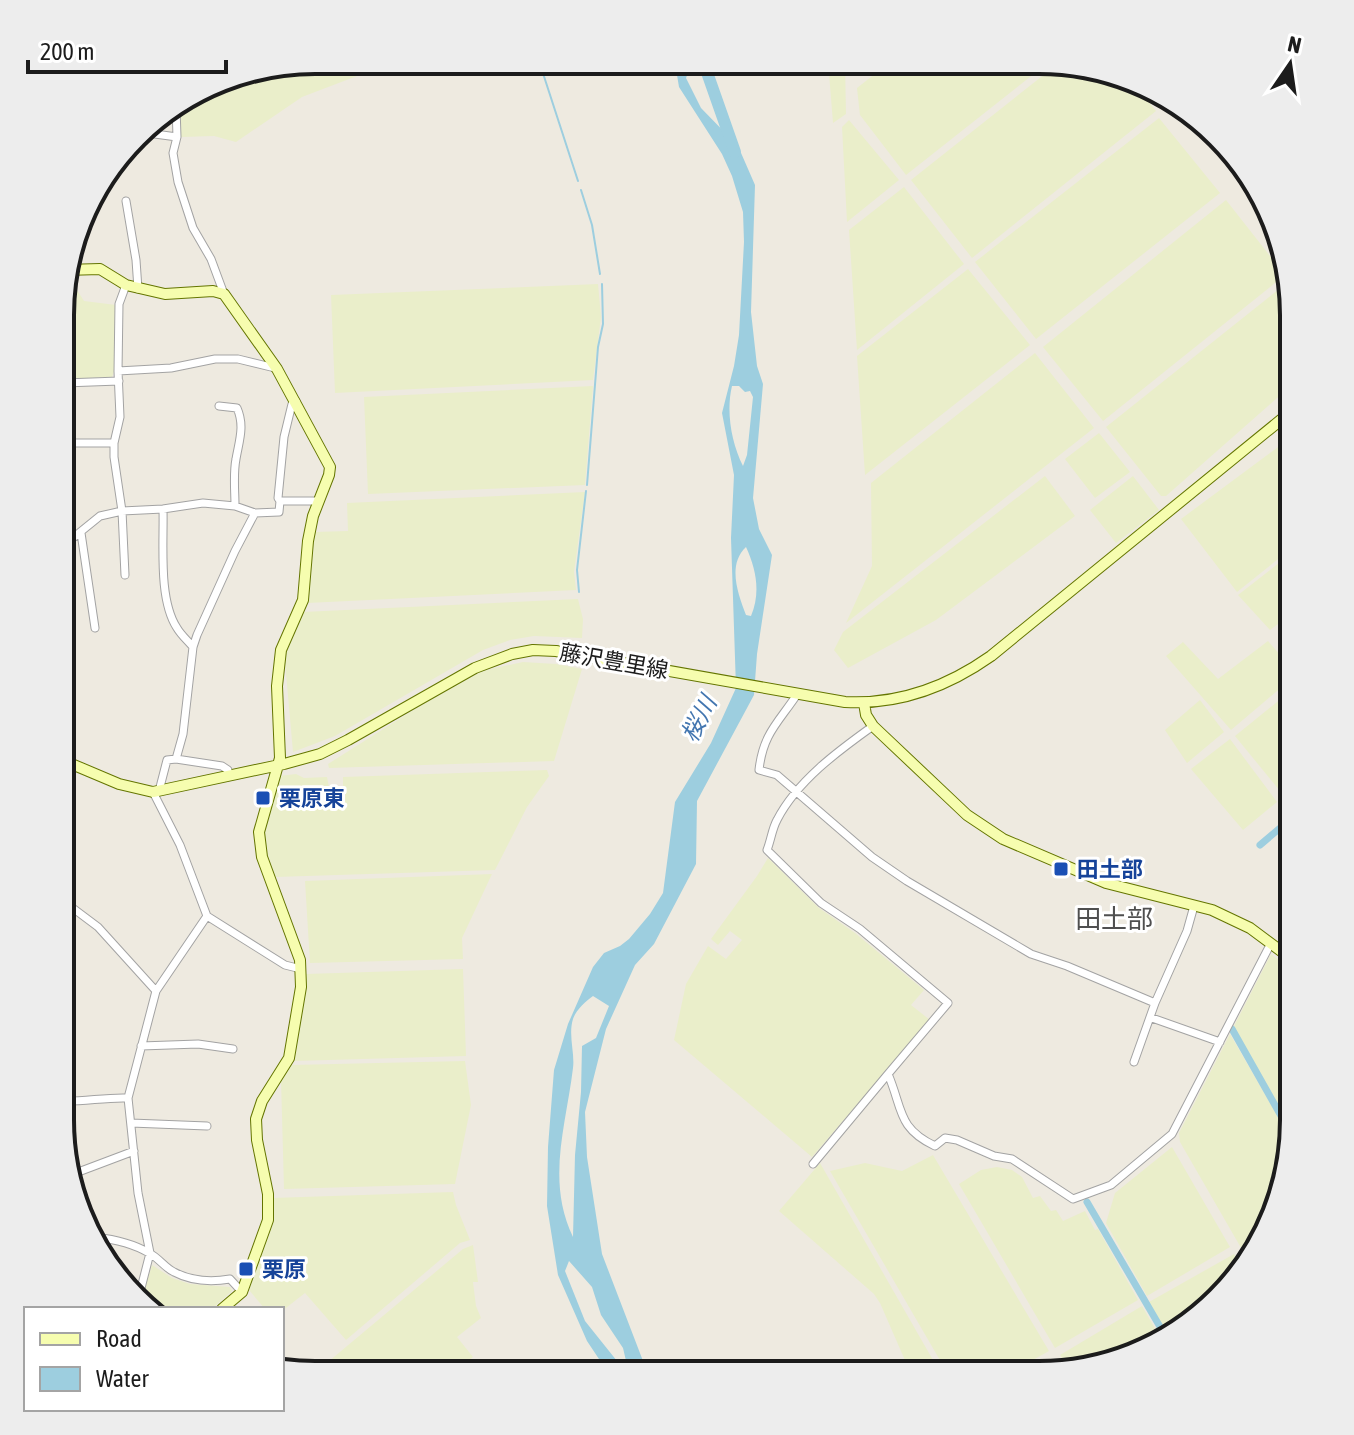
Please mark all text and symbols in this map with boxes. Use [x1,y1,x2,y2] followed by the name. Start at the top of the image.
[28,24,226,74] scale bar
[1250,24,1330,104] north arrow
[1285,30,1304,59] text: N
[40,38,94,65] text: 200 m
[558,639,670,683] street label: 藤沢豊里線
[676,689,723,746] water label: 桜川
[279,785,345,811] place label: 栗原東
[254,789,272,807] marker: 栗原東
[1077,856,1143,882] place label: 田土部
[1052,860,1070,878] marker: 田土部
[1075,904,1153,934] district label: 田土部
[262,1256,306,1282] place label: 栗原
[237,1260,255,1278] marker: 栗原
[24,1307,284,1411] legend
[96,1325,142,1352] text: Road
[96,1365,149,1392] text: Water

